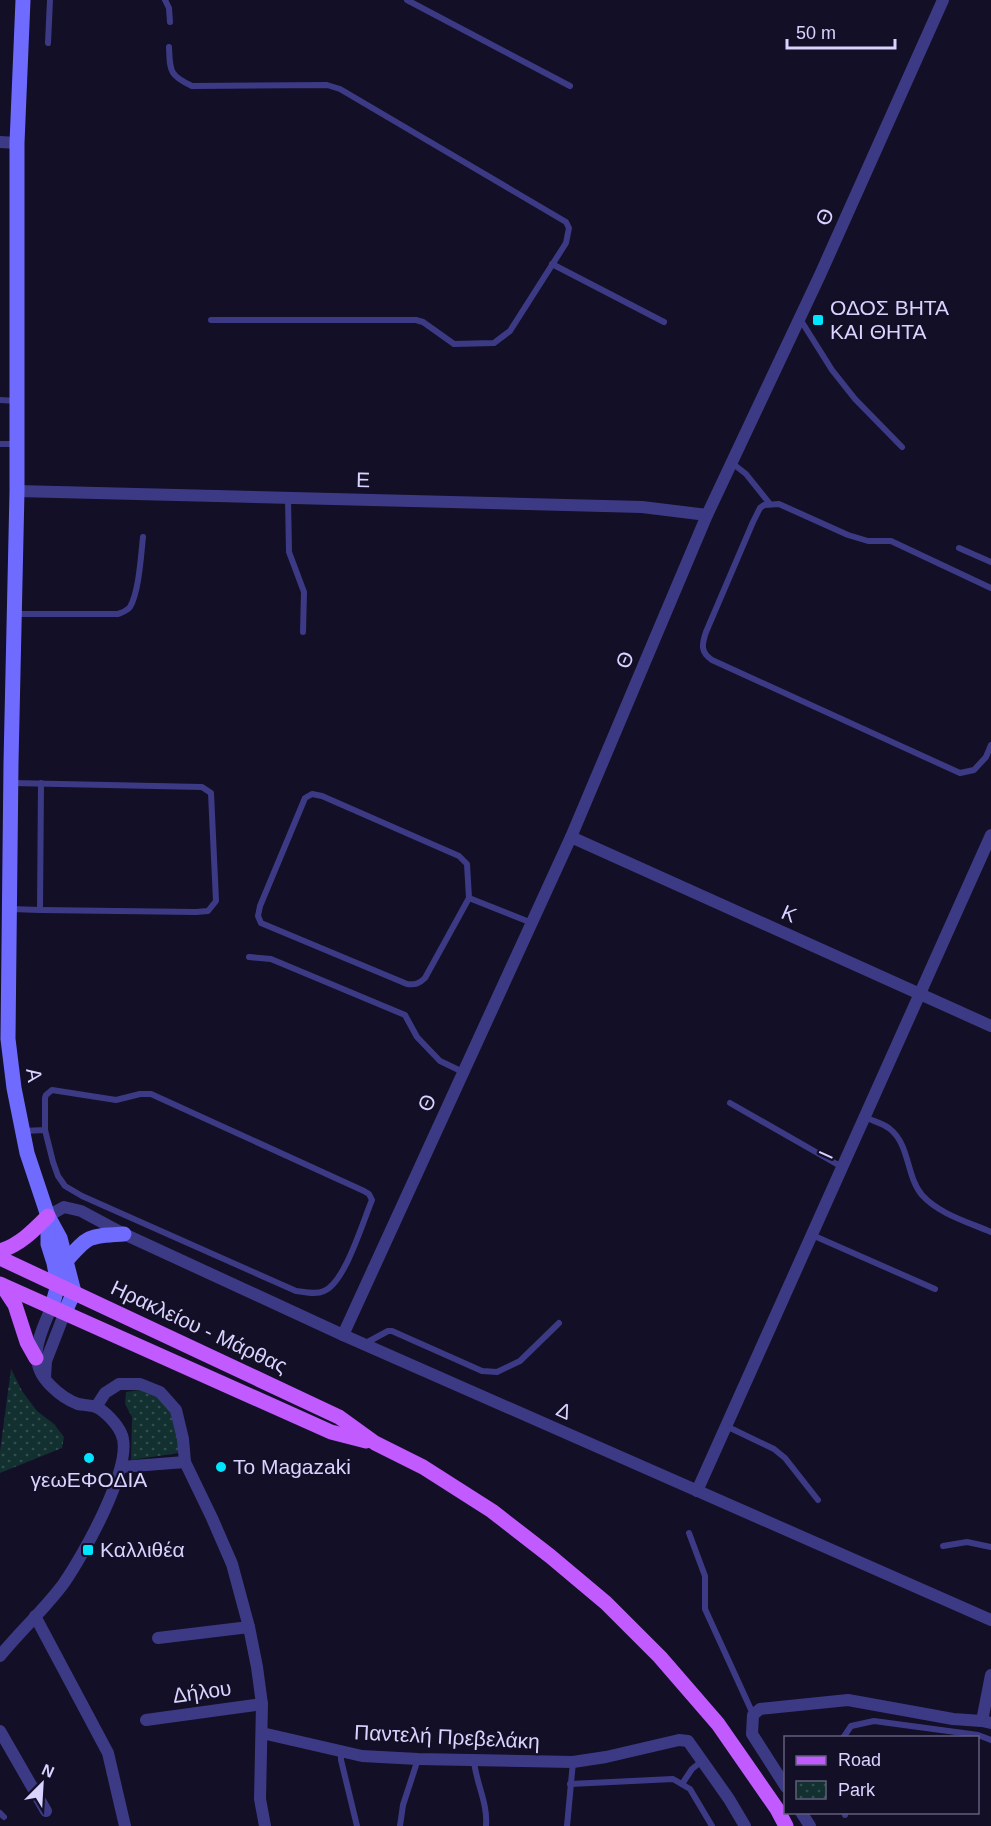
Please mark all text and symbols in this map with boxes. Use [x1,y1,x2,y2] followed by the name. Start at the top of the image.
[787,12,895,50] scale bar
[796,23,836,43] text: 50 m
[811,205,838,229] street label: Θ
[830,296,949,343] place label: ΟΔΟΣ ΒΗΤΑ ΚΑΙ ΘΗΤΑ
[811,313,825,327] marker: ΟΔΟΣ ΒΗΤΑ ΚΑΙ ΘΗΤΑ
[356,468,370,491] street label: Ε
[611,648,638,672] street label: Θ
[778,900,800,927] street label: Κ
[22,1066,47,1084] street label: Α
[413,1091,440,1115] street label: Θ
[814,1147,837,1162] street label: Ι
[108,1276,291,1377] street label: Ηρακλείου - Μάρθας
[553,1397,575,1424] street label: Δ
[82,1451,96,1465] marker: γεωΕΦΟΔΙΑ
[233,1455,351,1478] place label: To Magazaki
[214,1460,228,1474] marker: To Magazaki
[31,1468,147,1491] place label: γεωΕΦΟΔΙΑ
[100,1538,185,1561] place label: Καλλιθέα
[81,1543,95,1557] marker: Καλλιθέα
[171,1676,233,1707] street label: Δήλου
[354,1720,540,1753] street label: Παντελή Πρεβελάκη
[784,1736,979,1814] legend
[838,1750,881,1770] text: Road
[12,1754,72,1814] north arrow
[39,1761,57,1781] text: N
[838,1780,876,1800] text: Park

